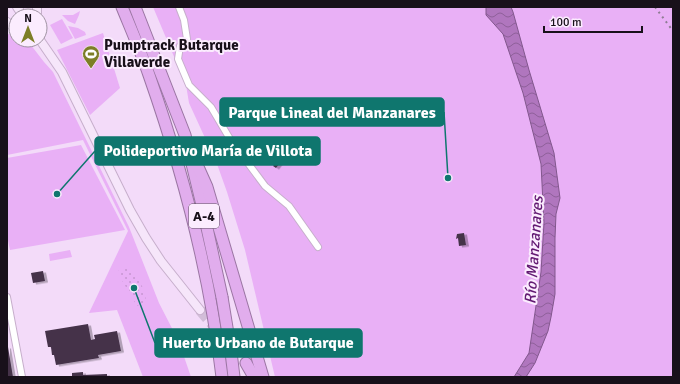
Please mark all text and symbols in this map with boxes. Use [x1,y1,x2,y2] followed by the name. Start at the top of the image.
[8,8,48,48] north arrow
[544,8,642,34] scale bar
[24,12,32,25] text: N
[550,15,582,30] text: 100 m
[104,36,239,71] place label: Pumptrack Butarque Villaverde
[81,44,101,69] sports icon: Pumptrack Butarque Villaverde
[220,98,444,126] callout: Parque Lineal del Manzanares
[228,103,436,123] text: Parque Lineal del Manzanares
[95,137,320,165] callout: Polideportivo María de Villota
[103,141,313,161] text: Polideportivo María de Villota
[520,193,548,305] water label: Río Manzanares
[189,204,219,228] road number: A-4
[155,329,362,357] callout: Huerto Urbano de Butarque
[162,333,354,353] text: Huerto Urbano de Butarque

